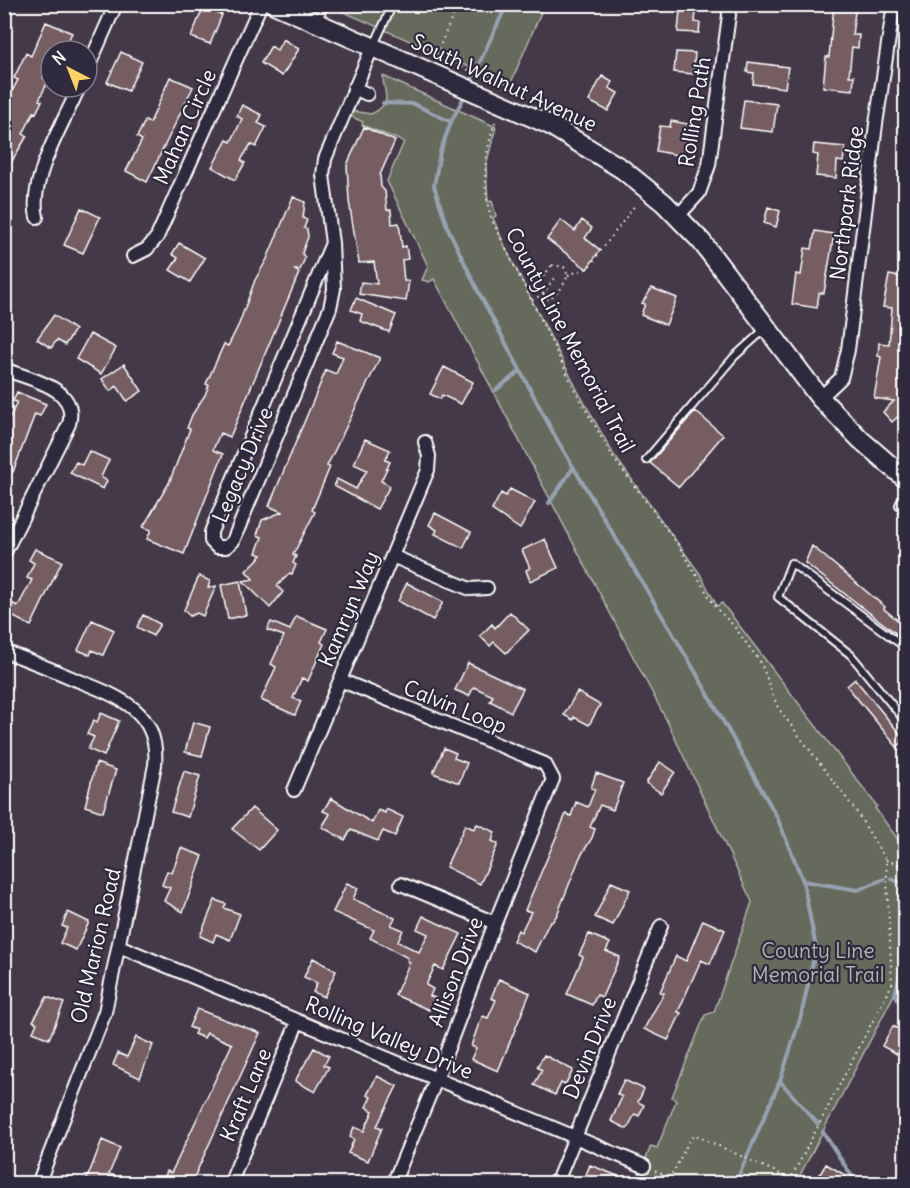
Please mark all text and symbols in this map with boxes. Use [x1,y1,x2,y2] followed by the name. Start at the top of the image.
[407,28,601,137] street label: South Walnut Avenue
[39,39,99,99] north arrow
[48,47,70,69] text: N
[672,55,717,169] street label: Rolling Path
[147,65,222,189] street label: Mahan Circle
[824,124,869,282] street label: Northpark Ridge
[500,223,641,457] street label: County Line Memorial Trail
[206,403,279,527] street label: Legacy Drive
[312,547,385,671] street label: Kamryn Way
[400,674,511,739] street label: Calvin Loop
[65,866,127,1026] street label: Old Marion Road
[422,913,489,1031] street label: Allison Drive
[752,937,884,988] park label: County Line Memorial Trail
[301,990,477,1085] street label: Rolling Valley Drive
[557,993,622,1103] street label: Devin Drive
[214,1044,277,1146] street label: Kraft Lane

